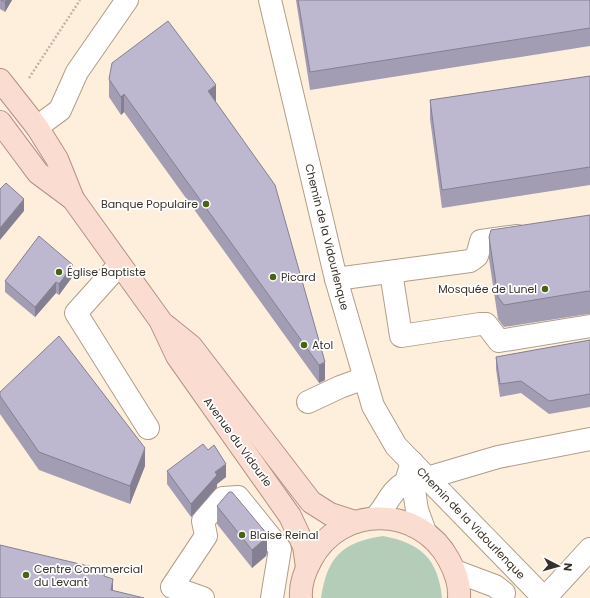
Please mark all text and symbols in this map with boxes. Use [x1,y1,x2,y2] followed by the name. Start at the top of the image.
[301,162,353,312] street label: Chemin de la Vidourlenque
[101,196,198,212] place label: Banque Populaire
[201,199,211,209] marker: Banque Populaire
[67,264,146,280] place label: Église Baptiste
[54,267,64,277] marker: Église Baptiste
[281,269,316,285] place label: Picard
[268,272,278,282] marker: Picard
[438,281,537,297] place label: Mosquée de Lunel
[540,284,550,294] marker: Mosquée de Lunel
[312,337,333,353] place label: Atol
[299,340,309,350] marker: Atol
[200,394,276,490] street label: Avenue du Vidourle
[413,463,529,583] street label: Chemin de la Vidourlenque
[250,527,319,543] place label: Blaise Reinal
[237,530,247,540] marker: Blaise Reinal
[538,546,578,586] north arrow
[34,561,143,590] place label: Centre Commercial du Levant
[560,562,576,572] text: N
[21,570,31,580] marker: Centre Commercial du Levant

